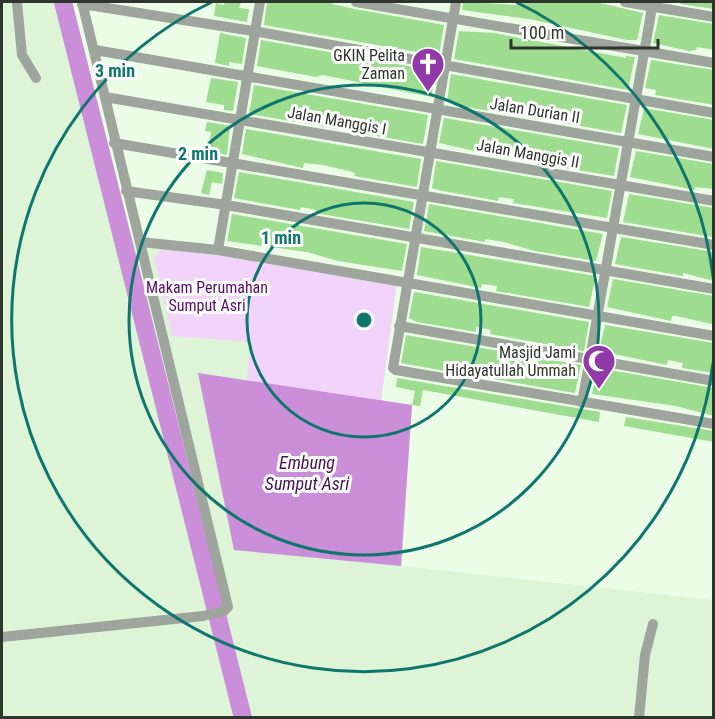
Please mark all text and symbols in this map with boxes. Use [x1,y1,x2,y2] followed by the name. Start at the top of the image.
[511,12,658,50] scale bar
[520,22,564,43] text: 100 m
[333,46,405,83] place label: GKIN Pelita Zaman
[410,46,446,93] church icon: GKIN Pelita Zaman
[95,60,135,81] text: 3 min
[489,94,581,127] street label: Jalan Durian II
[286,102,388,139] street label: Jalan Manggis I
[475,135,581,172] street label: Jalan Manggis II
[178,143,218,164] text: 2 min
[261,227,301,248] text: 1 min
[146,278,268,315] park label: Makam Perumahan Sumput Asri
[354,310,374,330] centre of rings
[445,343,576,380] place label: Masjid Jami Hidayatullah Ummah
[581,343,617,390] mosque icon: Masjid Jami Hidayatullah Ummah
[265,452,350,494] water label: Embung Sumput Asri

